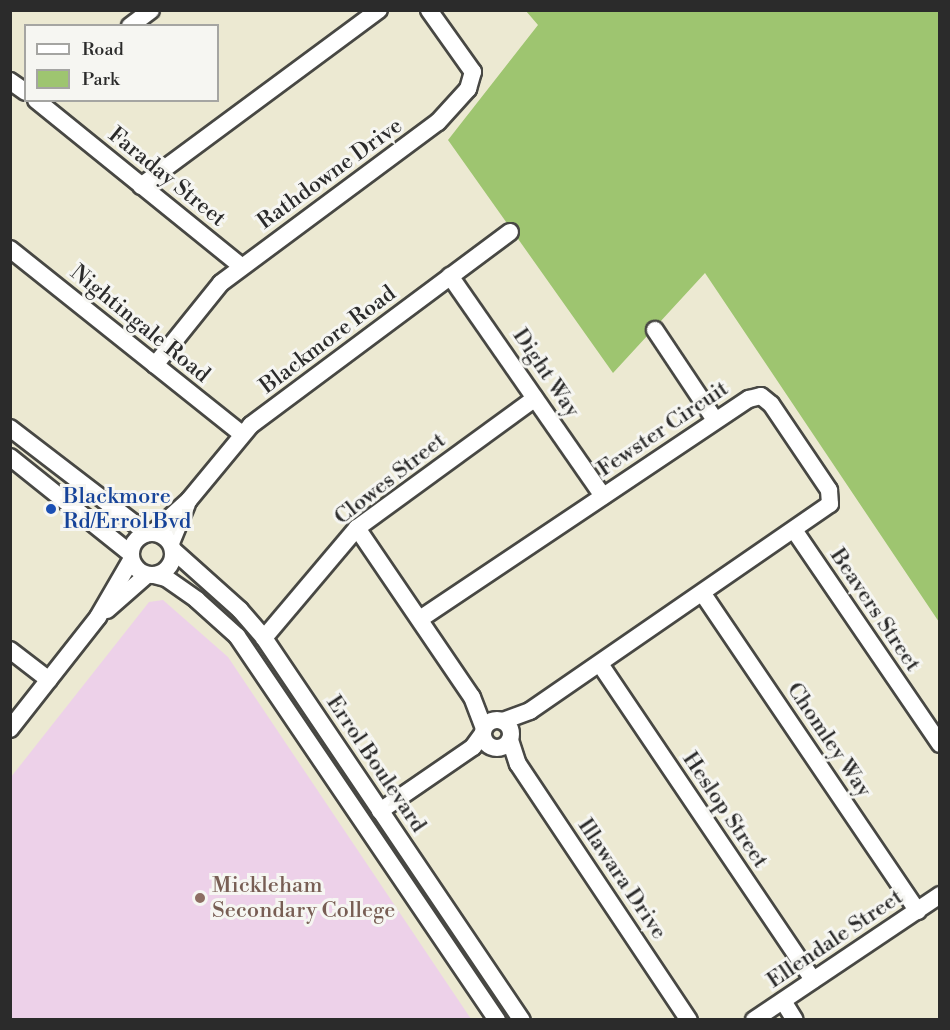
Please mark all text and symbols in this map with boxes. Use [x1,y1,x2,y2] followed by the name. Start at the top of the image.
[24,24,219,102] legend
[82,38,124,61] text: Road
[82,68,119,91] text: Park
[253,113,407,235] street label: Rathdowne Drive
[103,122,231,232] street label: Faraday Street
[65,260,215,388] street label: Nightingale Road
[255,280,401,400] street label: Blackmore Road
[507,324,585,422] street label: Dight Way
[593,376,733,482] street label: Fewster Circuit
[329,427,451,531] street label: Clowes Street
[63,483,191,534] place label: Blackmore Rd/Errol Bvd
[44,502,58,516] marker: Blackmore Rd/Errol Bvd
[824,543,926,677] street label: Beavers Street
[781,678,877,802] street label: Chomley Way
[320,690,432,838] street label: Errol Boulevard
[677,747,773,873] street label: Heslop Street
[572,814,672,944] street label: Illawara Drive
[212,872,395,924] place label: Mickleham Secondary College
[762,884,908,994] street label: Ellendale Street
[193,891,207,905] marker: Mickleham Secondary College

